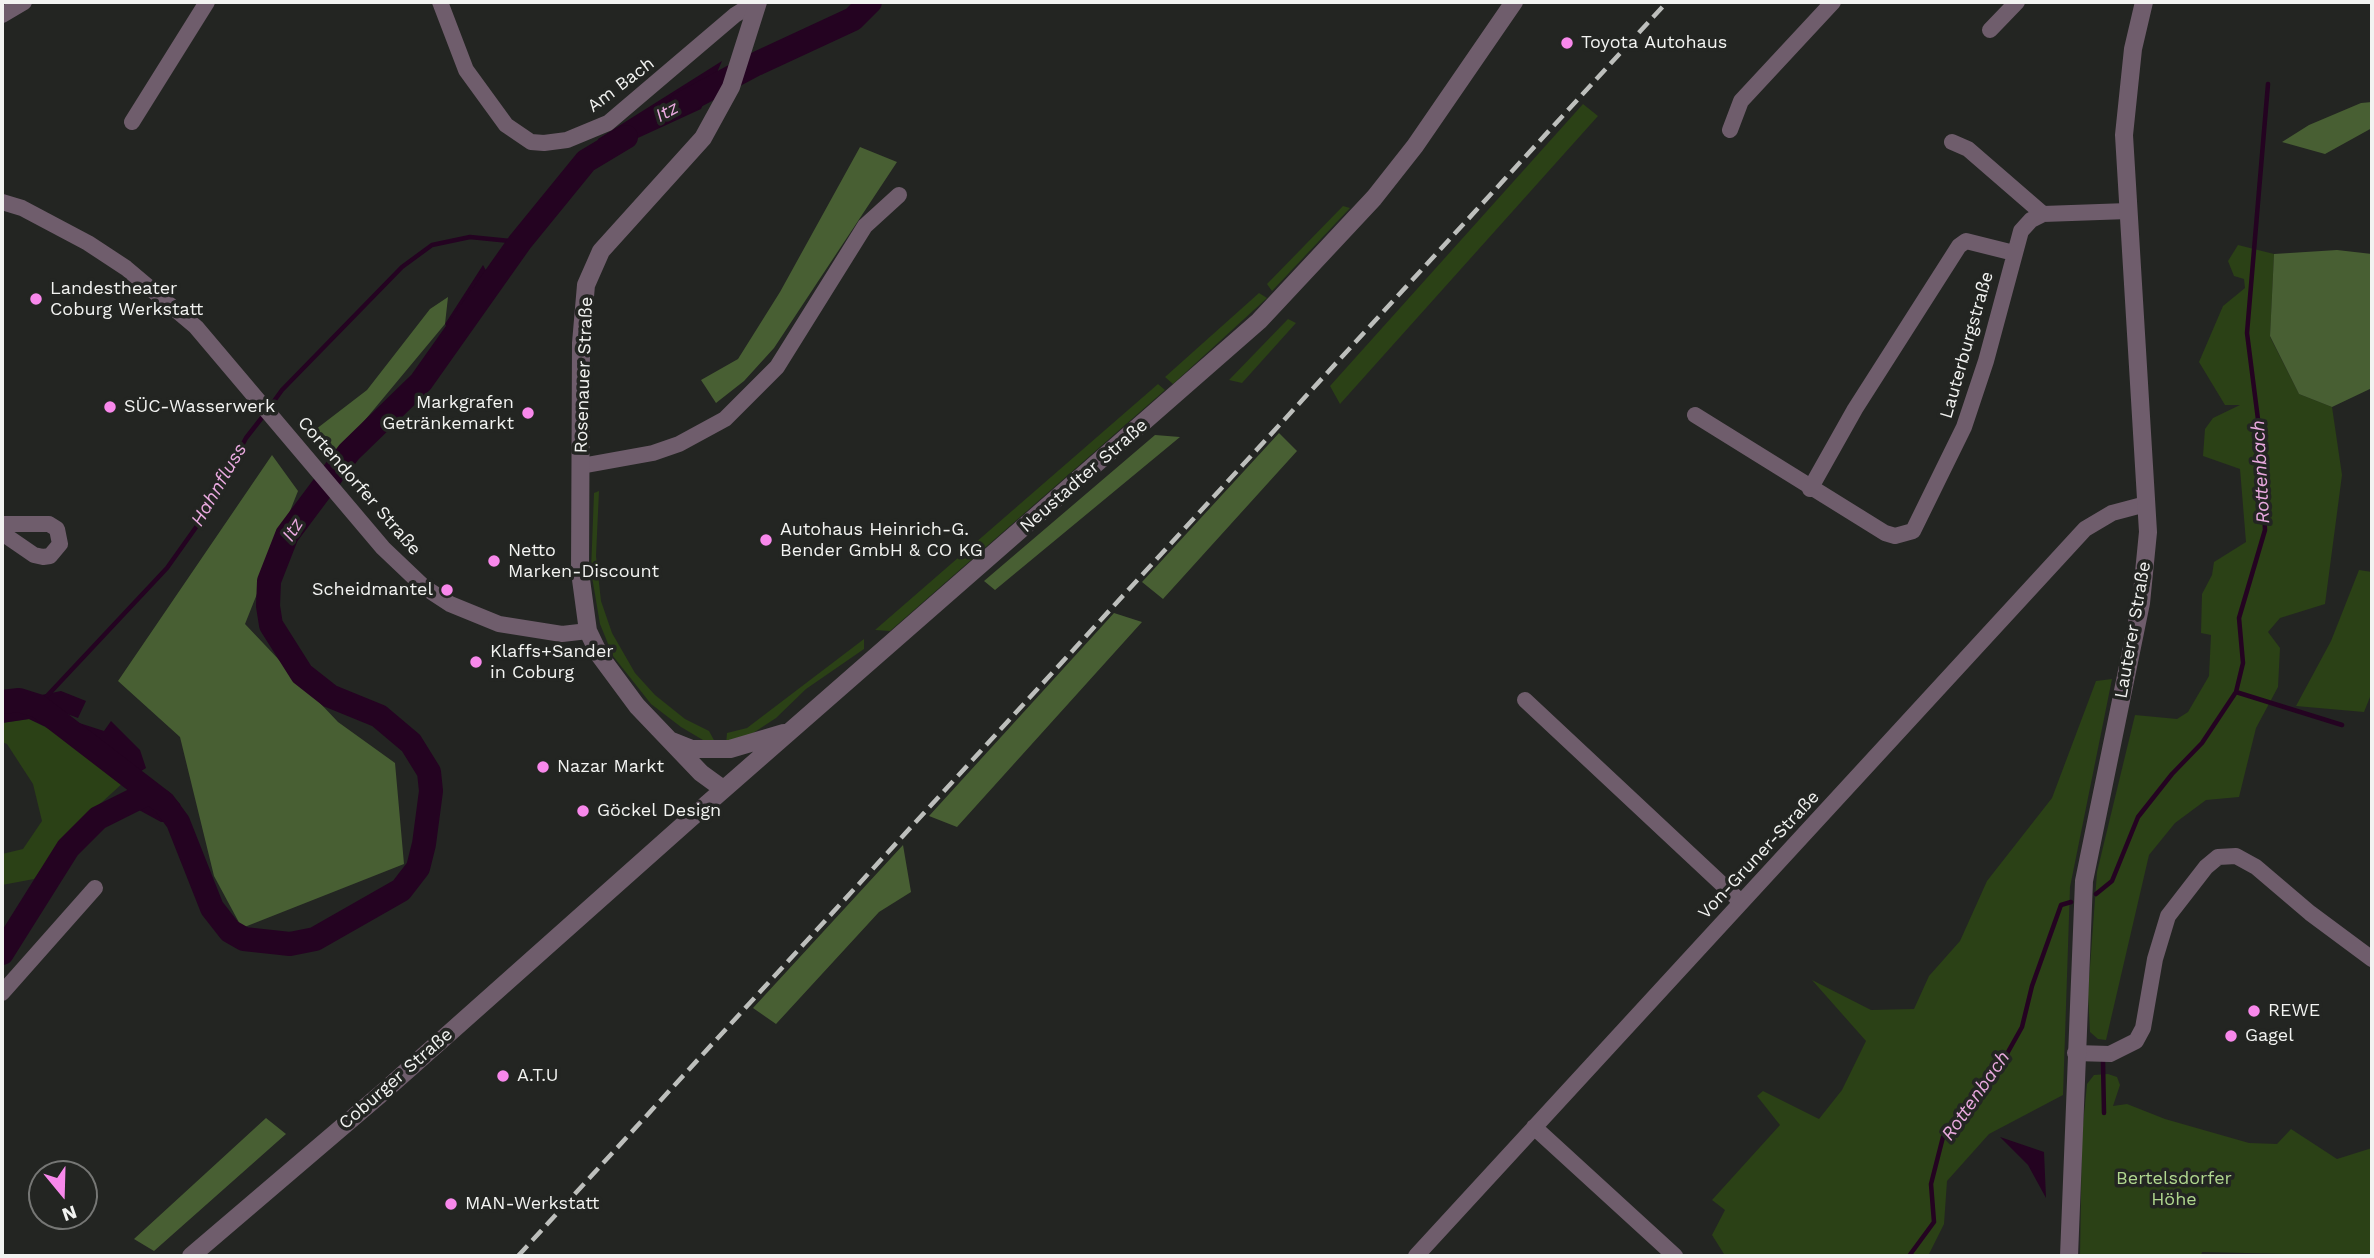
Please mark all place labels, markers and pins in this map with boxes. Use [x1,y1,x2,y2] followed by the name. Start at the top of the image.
[1581,32,1727,54] place label: Toyota Autohaus
[1559,35,1575,51] marker: Toyota Autohaus
[50,278,203,320] place label: Landestheater Coburg Werkstatt
[28,291,44,307] marker: Landestheater Coburg Werkstatt
[382,392,514,434] place label: Markgrafen Getränkemarkt
[124,396,275,418] place label: SÜC-Wasserwerk
[102,399,118,415] marker: SÜC-Wasserwerk
[520,405,536,421] marker: Markgrafen Getränkemarkt
[780,519,983,562] place label: Autohaus Heinrich-G. Bender GmbH & CO KG
[758,532,774,548] marker: Autohaus Heinrich-G. Bender GmbH & CO KG
[508,540,659,582] place label: Netto Marken-Discount
[486,553,502,569] marker: Netto Marken-Discount
[312,579,433,601] place label: Scheidmantel
[439,582,455,598] marker: Scheidmantel
[490,641,614,684] place label: Klaffs+Sander in Coburg
[468,654,484,670] marker: Klaffs+Sander in Coburg
[557,756,664,778] place label: Nazar Markt
[535,759,551,775] marker: Nazar Markt
[597,800,721,822] place label: Göckel Design
[575,803,591,819] marker: Göckel Design
[2268,1000,2320,1022] place label: REWE
[2246,1003,2262,1019] marker: REWE
[2245,1025,2294,1047] place label: Gagel
[2223,1028,2239,1044] marker: Gagel
[517,1065,558,1087] place label: A.T.U
[495,1068,511,1084] marker: A.T.U
[465,1193,599,1215] place label: MAN-Werkstatt
[443,1196,459,1212] marker: MAN-Werkstatt

